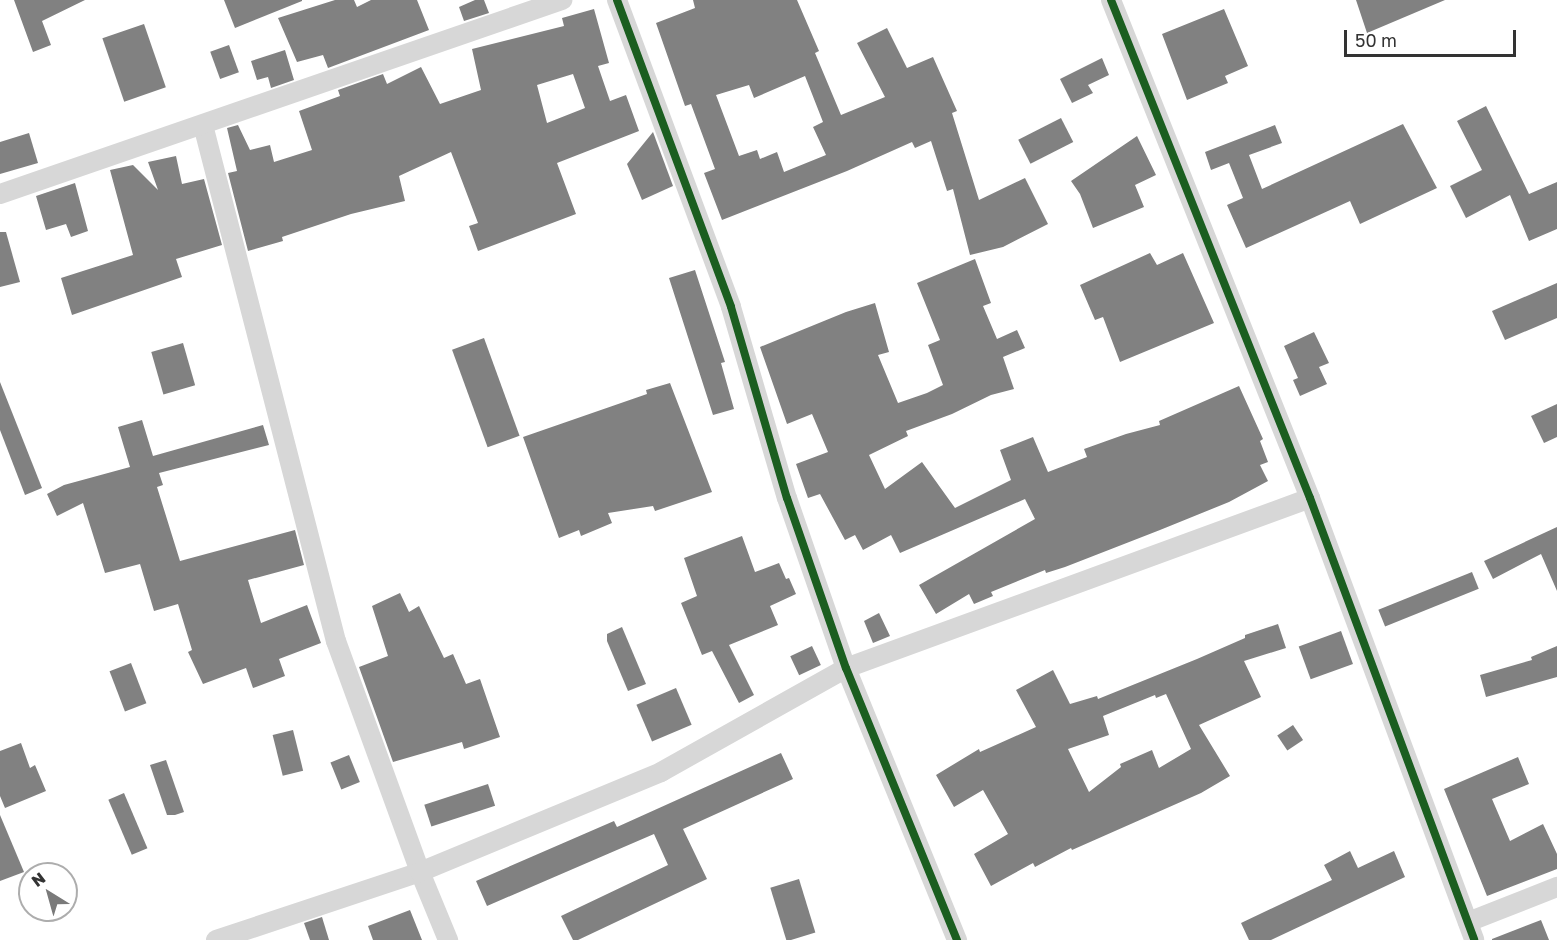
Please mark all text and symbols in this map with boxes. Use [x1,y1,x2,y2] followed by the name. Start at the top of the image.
[1347,18,1520,56] scale bar
[1355,29,1397,51] text: 50 m
[18,862,78,922] north arrow
[27,868,49,891] text: N

